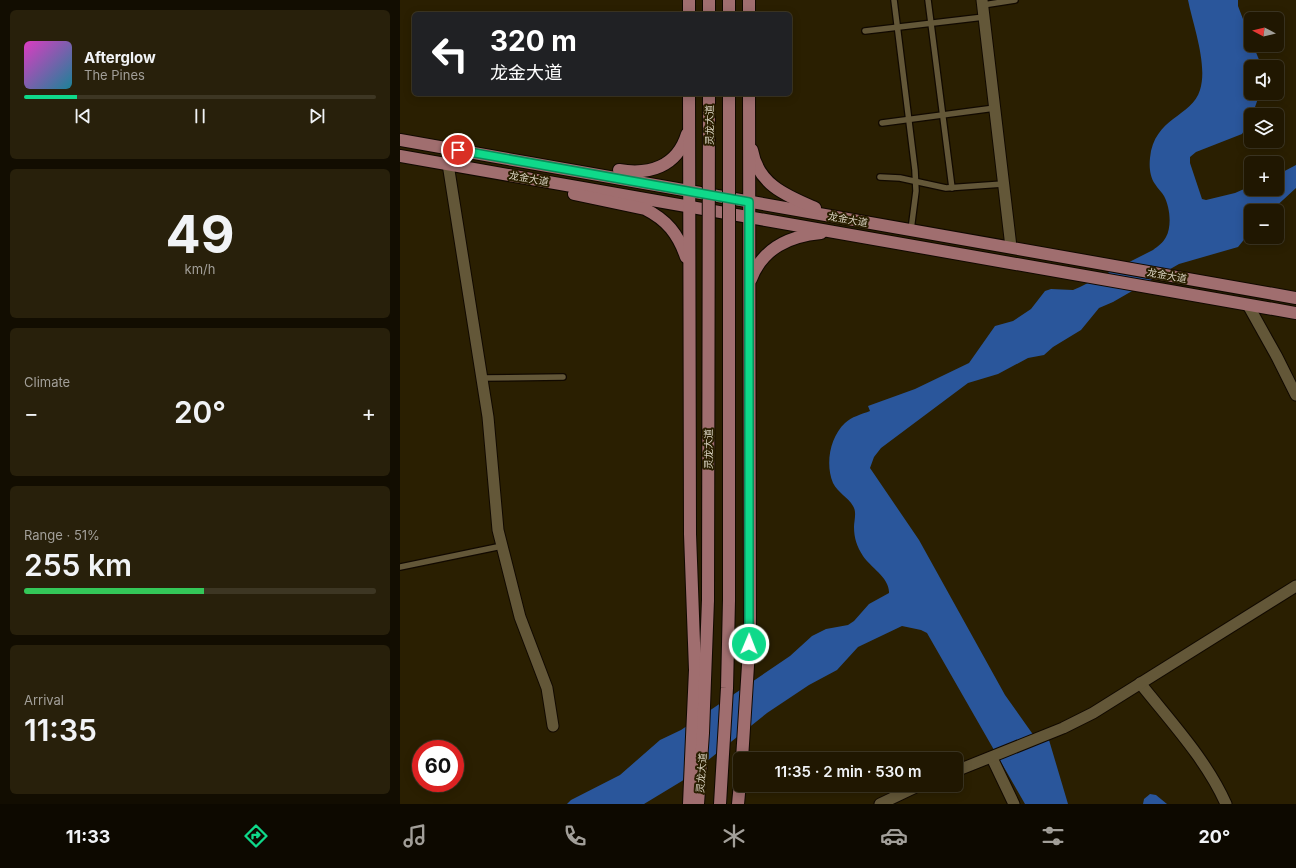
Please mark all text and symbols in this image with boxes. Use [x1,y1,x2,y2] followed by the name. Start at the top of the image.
[1244,12,1284,52] north arrow
[1244,12,1284,244] map controls
[490,24,577,58] text: 320 m
[424,28,476,80] icon: left
[84,48,156,67] text: Afterglow
[1244,60,1284,100] button: sound
[490,62,562,83] text: 龙金大道
[84,67,145,83] text: The Pines
[72,105,94,127] icon: previous
[189,105,211,127] icon: pause
[306,105,328,127] icon: next
[703,105,715,145] street label: 灵龙大道
[1244,108,1284,148] button: layers
[441,133,475,167] pin
[447,139,469,161] icon: arrive
[1244,156,1284,196] button: +
[508,169,550,187] street label: 龙金大道
[166,203,234,266] text: 49
[1244,204,1284,244] button: −
[827,210,869,228] street label: 龙金大道
[185,261,215,277] text: km/h
[1146,266,1188,284] street label: 龙金大道
[24,374,70,390] text: Climate
[174,394,226,430] text: 20°
[24,400,39,426] text: −
[361,400,376,426] text: +
[702,429,714,469] street label: 灵龙大道
[24,527,100,543] text: Range · 51%
[24,547,132,583] text: 255 km
[728,623,770,665] position arrow
[24,692,64,708] text: Arrival
[24,712,97,748] text: 11:35
[412,740,464,792] speed limit sign: 60
[694,753,708,793] street label: 灵龙大道
[774,762,922,781] text: 11:35 · 2 min · 530 m
[242,822,270,850] icon: directions
[401,822,429,850] icon: music
[561,822,589,850] icon: phone
[720,822,748,850] icon: climate
[880,822,908,850] icon: car
[1039,822,1067,850] icon: filters
[66,826,110,847] text: 11:33
[1198,826,1230,847] text: 20°

